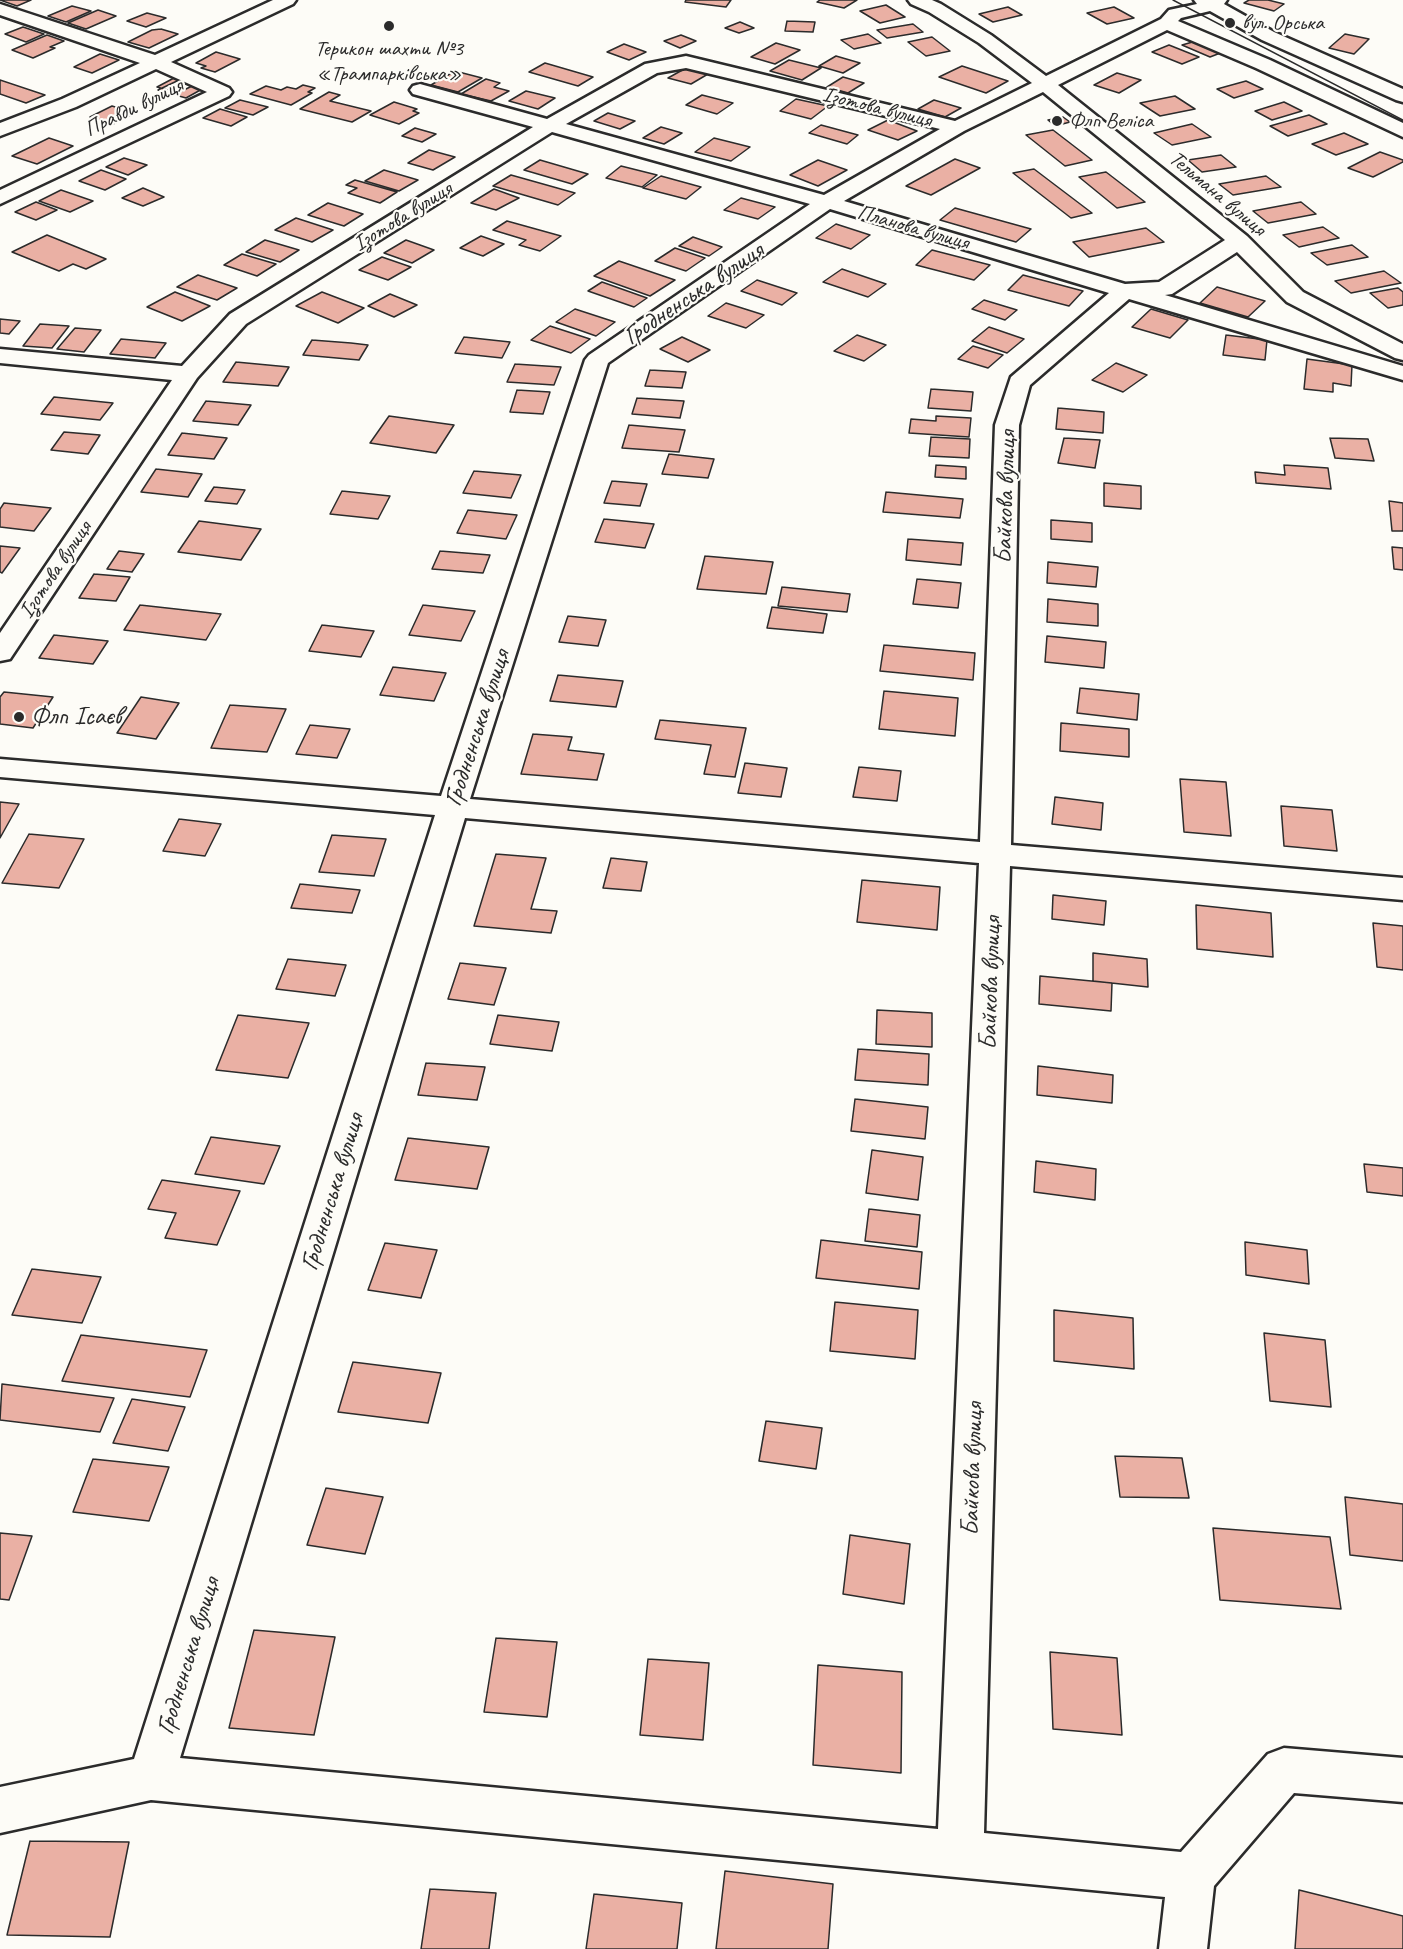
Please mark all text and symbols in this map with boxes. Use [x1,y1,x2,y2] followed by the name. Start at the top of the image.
[1242,10,1324,36] place label: вул. Орська
[1223,16,1237,30] marker: вул. Орська
[382,19,396,33] marker: Терикон шахти №3 «Трампарківська»
[315,36,463,88] place label: Терикон шахти №3 «Трампарківська»
[80,73,188,143] street label: Правди вулиця
[820,82,934,134] street label: Ізотова вулиця
[1069,108,1153,134] place label: Флп Веліса
[1050,114,1064,128] marker: Флп Веліса
[1163,146,1271,242] street label: Тельмана вулиця
[349,176,457,258] street label: Ізотова вулиця
[854,199,972,257] street label: Планова вулиця
[618,236,770,352] street label: Гродненська вулиця
[988,430,1024,564] street label: Байкова вулиця
[14,516,98,624] street label: Ізотова вулиця
[438,646,518,810] street label: Гродненська вулиця
[31,701,122,733] place label: Флп Ісаєв
[12,710,26,724] marker: Флп Ісаєв
[973,916,1009,1050] street label: Байкова вулиця
[294,1110,372,1274] street label: Гродненська вулиця
[955,1402,991,1536] street label: Байкова вулиця
[150,1574,228,1738] street label: Гродненська вулиця

